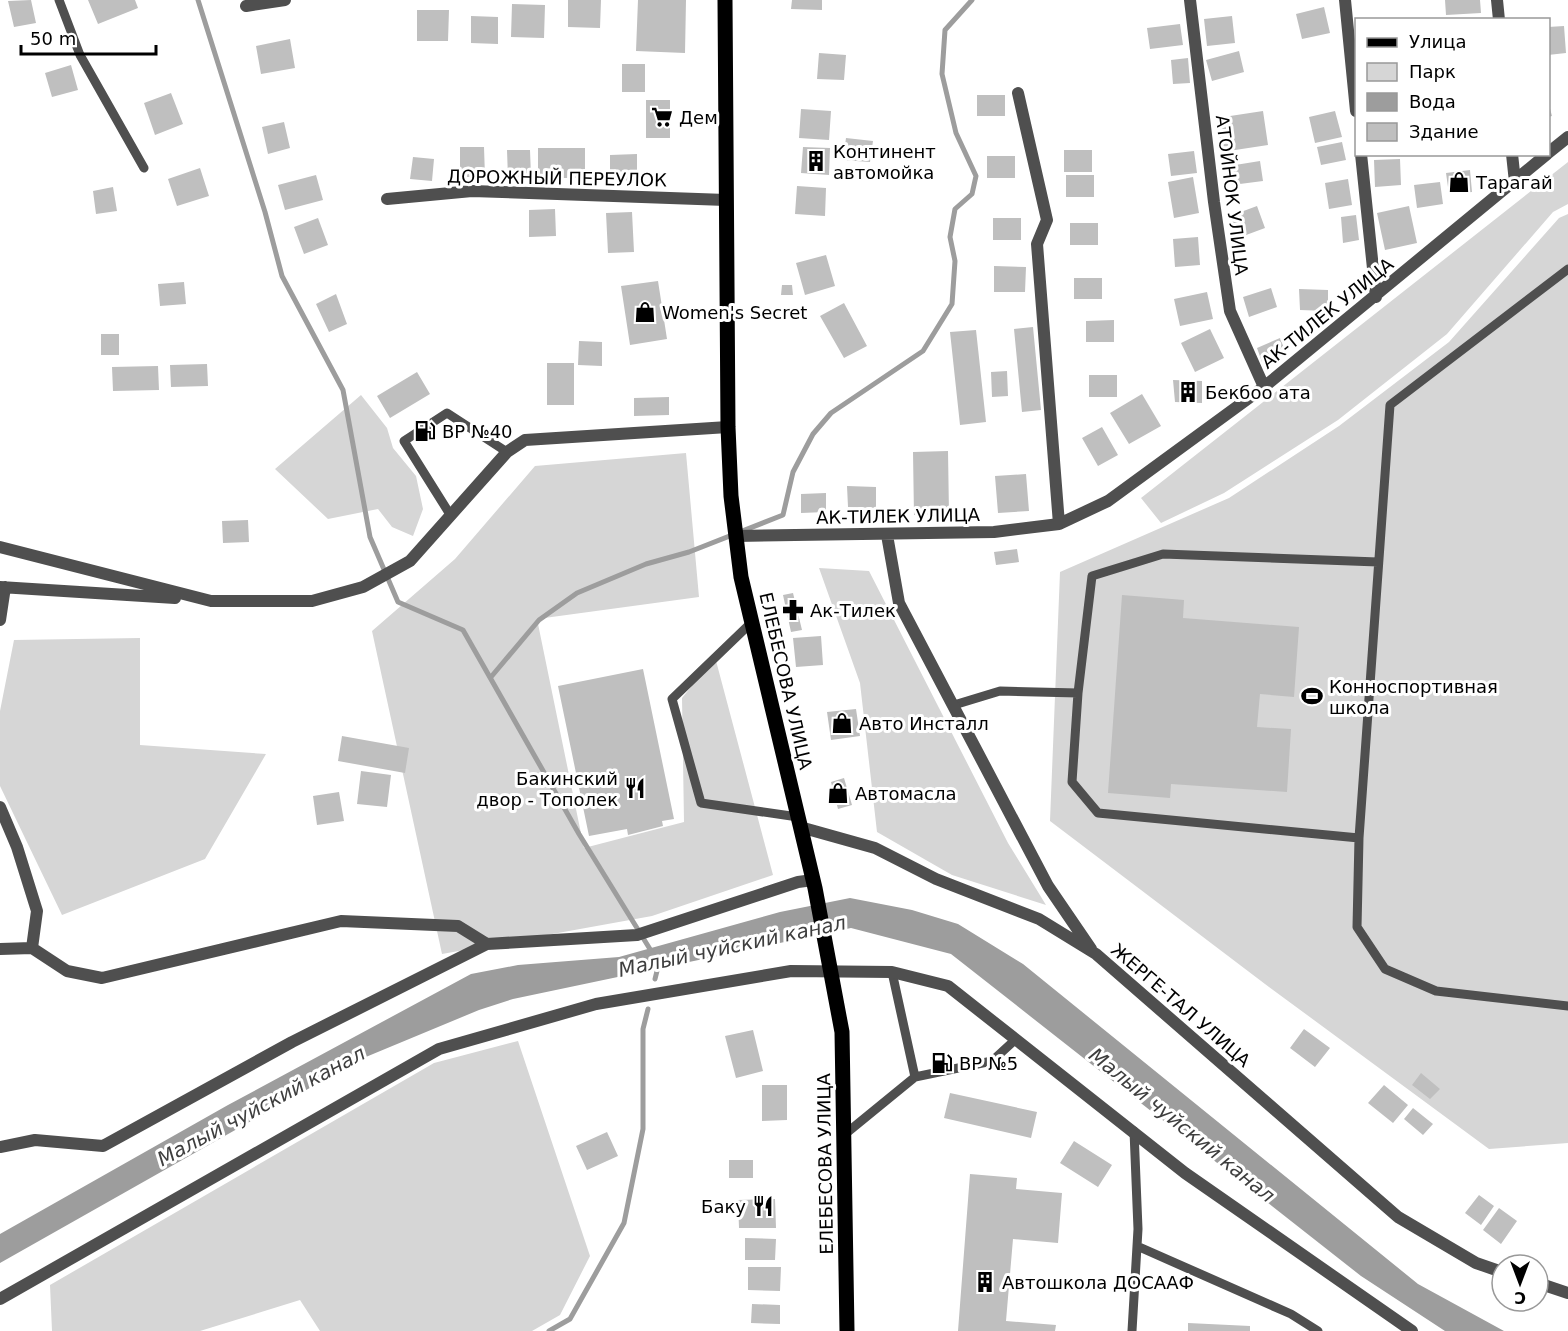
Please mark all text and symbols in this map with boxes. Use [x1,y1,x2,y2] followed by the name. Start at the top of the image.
[21,18,156,56] scale bar
[1355,18,1550,156] legend
[30,28,76,49] text: 50 m
[1409,31,1466,52] text: Улица
[1409,61,1456,82] text: Парк
[1409,91,1456,112] text: Вода
[650,105,674,129] supermarket icon: Дем
[679,107,718,128] place label: Дем
[1212,114,1252,277] street label: АТОЙНОК УЛИЦА
[1409,121,1479,142] text: Здание
[833,141,936,183] place label: Континент автомойка
[804,149,828,173] building icon: Континент автомойка
[447,166,667,190] street label: ДОРОЖНЫЙ ПЕРЕУЛОК
[1447,170,1471,194] shop icon: Тарагай
[1475,172,1553,193] place label: Тарагай
[1257,253,1398,373] street label: АК-ТИЛЕК УЛИЦА
[633,300,657,324] shop icon: Women's Secret
[662,302,807,323] place label: Women's Secret
[1176,380,1200,404] building icon: Бекбоо ата
[1205,382,1311,403] place label: Бекбоо ата
[413,419,437,443] fuel station icon: BP №40
[442,421,513,442] place label: BP №40
[816,504,981,528] street label: АК-ТИЛЕК УЛИЦА
[755,590,817,772] street label: ЕЛЕБЕСОВА УЛИЦА
[781,598,805,622] pharmacy icon: Ак-Тилек
[810,600,896,621] place label: Ак-Тилек
[1329,676,1498,718] place label: Конноспортивная школа
[1300,684,1324,708] sports icon: Конноспортивная школа
[830,711,854,735] shop icon: Авто Инсталл
[859,713,989,734] place label: Авто Инсталл
[476,768,618,810] place label: Бакинский двор - Тополек
[623,776,647,800] restaurant icon: Бакинский двор - Тополек
[826,781,850,805] shop icon: Автомасла
[855,783,956,804] place label: Автомасла
[616,910,848,982] water label: Малый чуйский канал
[1107,939,1255,1072] street label: ЖЕРГЕ-ТАЛ УЛИЦА
[153,1041,369,1171] water label: Малый чуйский канал
[1084,1043,1280,1207] water label: Малый чуйский канал
[930,1051,954,1075] fuel station icon: BP №5
[959,1053,1018,1074] place label: BP №5
[813,1072,837,1255] street label: ЕЛЕБЕСОВА УЛИЦА
[751,1194,775,1218] restaurant icon: Баку
[701,1196,746,1217] place label: Баку
[1490,1253,1550,1313] north arrow
[973,1270,997,1294] building icon: Автошкола ДОСААФ
[1002,1272,1194,1293] place label: Автошкола ДОСААФ
[1514,1288,1526,1307] text: С

